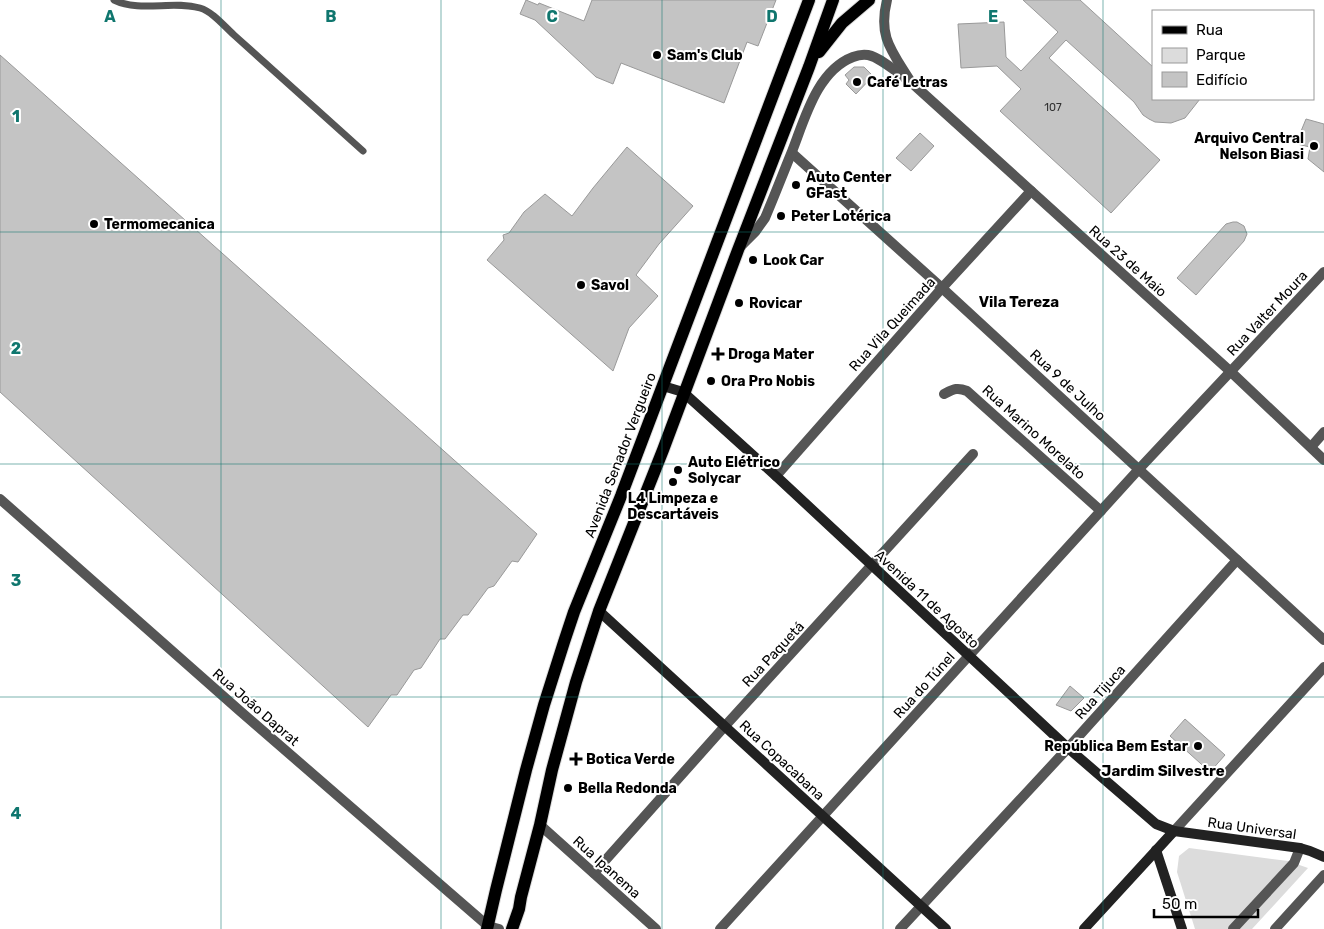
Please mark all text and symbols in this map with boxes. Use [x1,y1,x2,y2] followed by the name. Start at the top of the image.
[104,7,116,26] text: A
[325,7,337,26] text: B
[546,7,558,26] text: C
[766,7,778,26] text: D
[988,7,998,26] text: E
[1152,10,1314,100] legend
[1196,21,1223,39] text: Rua
[1196,46,1246,64] text: Parque
[667,47,743,64] place label: Sam's Club
[651,49,663,61] marker: Sam's Club
[1196,71,1248,89] text: Edifício
[867,74,948,91] place label: Café Letras
[851,76,863,88] marker: Café Letras
[1044,101,1062,114] house number: 107
[12,107,20,126] text: 1
[1194,130,1304,163] place label: Arquivo Central Nelson Biasi
[1308,140,1320,152] marker: Arquivo Central Nelson Biasi
[806,169,892,202] place label: Auto Center GFast
[790,179,802,191] marker: Auto Center GFast
[791,208,891,225] place label: Peter Lotérica
[775,210,787,222] marker: Peter Lotérica
[104,216,215,233] place label: Termomecanica
[88,218,100,230] marker: Termomecanica
[1085,222,1170,301] street label: Rua 23 de Maio
[763,252,825,269] place label: Look Car
[747,254,759,266] marker: Look Car
[1224,267,1311,359] street label: Rua Valter Moura
[846,274,939,375] street label: Rua Vila Queimada
[591,277,629,294] place label: Savol
[575,279,587,291] marker: Savol
[979,293,1059,311] district label: Vila Tereza
[749,295,803,312] place label: Rovicar
[733,297,745,309] marker: Rovicar
[11,339,21,358] text: 2
[728,346,815,363] place label: Droga Mater
[1026,346,1109,425] street label: Rua 9 de Julho
[712,348,724,360] marker: Droga Mater
[581,370,660,540] street label: Avenida Senador Vergueiro
[721,373,815,390] place label: Ora Pro Nobis
[705,375,717,387] marker: Ora Pro Nobis
[979,382,1089,483] street label: Rua Marino Morelato
[688,454,780,487] place label: Auto Elétrico Solycar
[672,464,684,476] marker: Auto Elétrico Solycar
[667,476,679,488] marker: L4 Limpeza e Descartáveis
[627,490,719,523] place label: L4 Limpeza e Descartáveis
[871,547,982,652] street label: Avenida 11 de Agosto
[11,571,21,590] text: 3
[739,618,808,691] street label: Rua Paquetá
[890,649,959,722] street label: Rua do Túnel
[1072,662,1129,723] street label: Rua Tijuca
[209,665,303,750] street label: Rua João Daprat
[736,717,828,804] street label: Rua Copacabana
[1044,738,1189,755] place label: República Bem Estar
[1192,740,1204,752] marker: República Bem Estar
[586,751,675,768] place label: Botica Verde
[570,753,582,765] marker: Botica Verde
[1101,762,1225,780] district label: Jardim Silvestre
[578,780,677,797] place label: Bella Redonda
[562,782,574,794] marker: Bella Redonda
[11,804,22,823] text: 4
[1206,814,1297,843] street label: Rua Universal
[569,833,644,902] street label: Rua Ipanema
[1154,886,1258,918] scale bar
[1162,895,1197,913] text: 50 m

